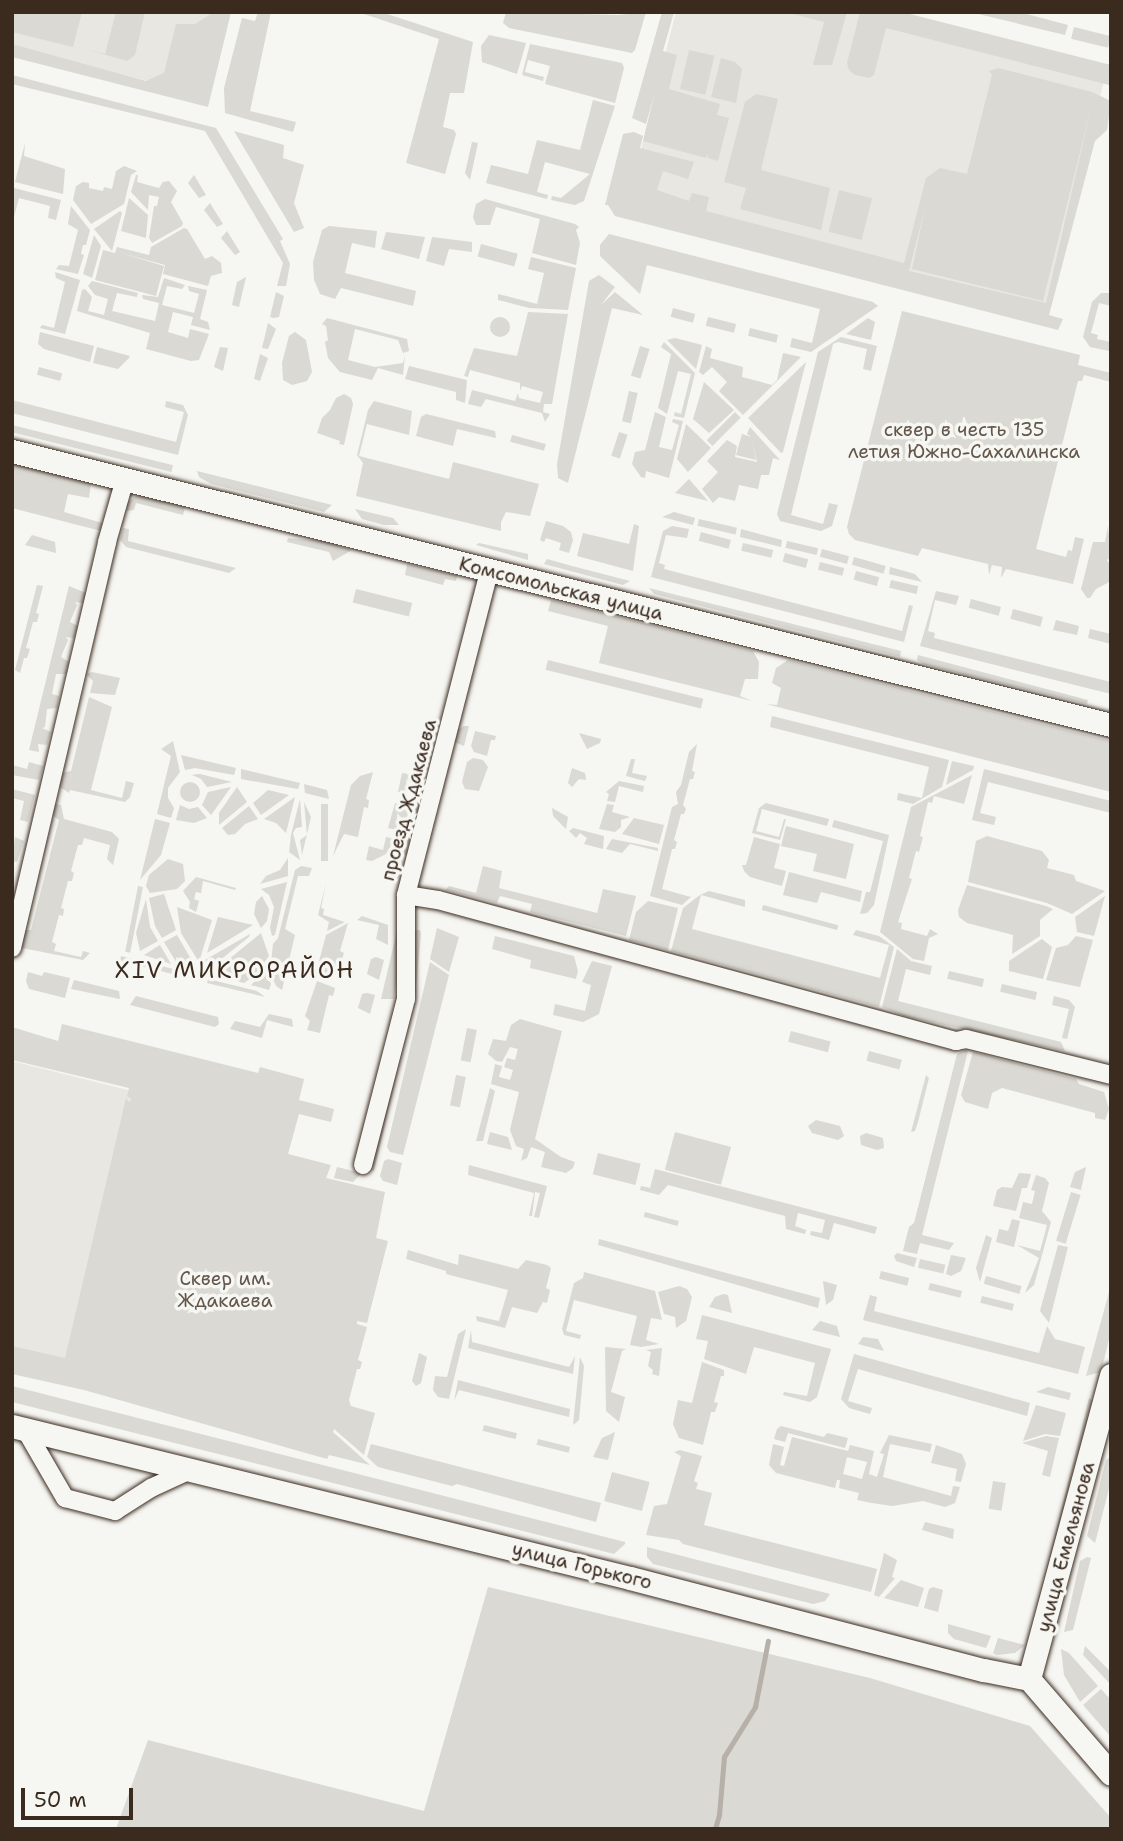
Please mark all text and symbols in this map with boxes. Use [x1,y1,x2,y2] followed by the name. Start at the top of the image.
[848,419,1080,463] park label: сквер в честь 135 летия Южно-Сахалинска
[457,553,665,625] street label: Комсомольская улица
[376,717,442,883] street label: проезд Ждакаева
[116,956,354,984] district label: XIV МИКРОРАЙОН
[178,1268,272,1312] park label: Сквер им. Ждакаева
[1032,1459,1100,1635] street label: улица Емельянова
[510,1538,654,1594] street label: улица Горького
[24,1774,136,1818] scale bar
[34,1786,87,1814] text: 50 m

